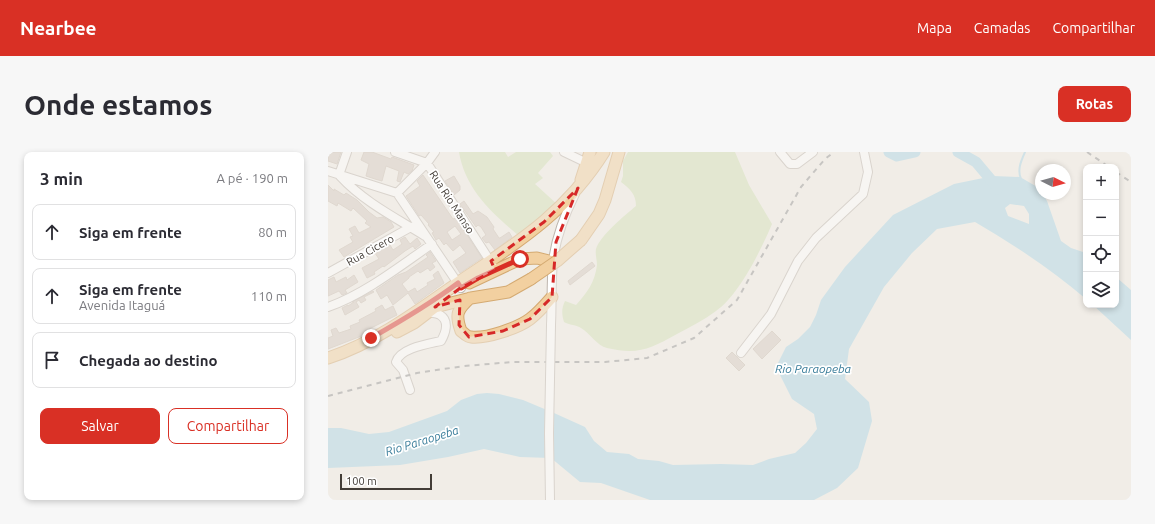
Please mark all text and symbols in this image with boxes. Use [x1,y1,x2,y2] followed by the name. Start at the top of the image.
[20,17,97,39] text: Nearbee
[917,20,952,36] text: Mapa
[974,20,1030,36] text: Camadas
[1052,20,1135,36] text: Compartilhar
[1058,86,1131,122] button: Rotas
[24,89,212,120] text: Onde estamos
[1035,164,1071,200] north arrow
[1083,164,1119,308] map controls
[1083,164,1119,200] button: +
[427,168,477,236] street label: Rua Rio Manso
[40,169,83,188] text: 3 min
[216,171,288,185] text: A pé · 190 m
[1083,200,1119,236] button: −
[41,221,63,243] icon: ahead
[79,224,182,241] text: Siga em frente
[258,225,287,239] text: 80 m
[344,232,396,268] street label: Rua Cicero
[1083,236,1119,272] button: locate
[511,250,529,268] route start
[1083,272,1119,308] button: layers
[79,281,182,298] text: Siga em frente
[41,285,63,307] icon: ahead
[251,289,287,303] text: 110 m
[79,298,165,312] text: Avenida Itaguá
[362,329,380,347] route end
[41,349,63,371] icon: arrive
[79,352,218,369] text: Chegada ao destino
[775,362,852,375] water label: Rio Paraopeba
[40,408,160,444] button: Salvar
[168,408,288,444] button: Compartilhar
[384,423,461,458] water label: Rio Paraopeba
[340,472,432,491] scale bar
[346,475,377,487] text: 100 m

